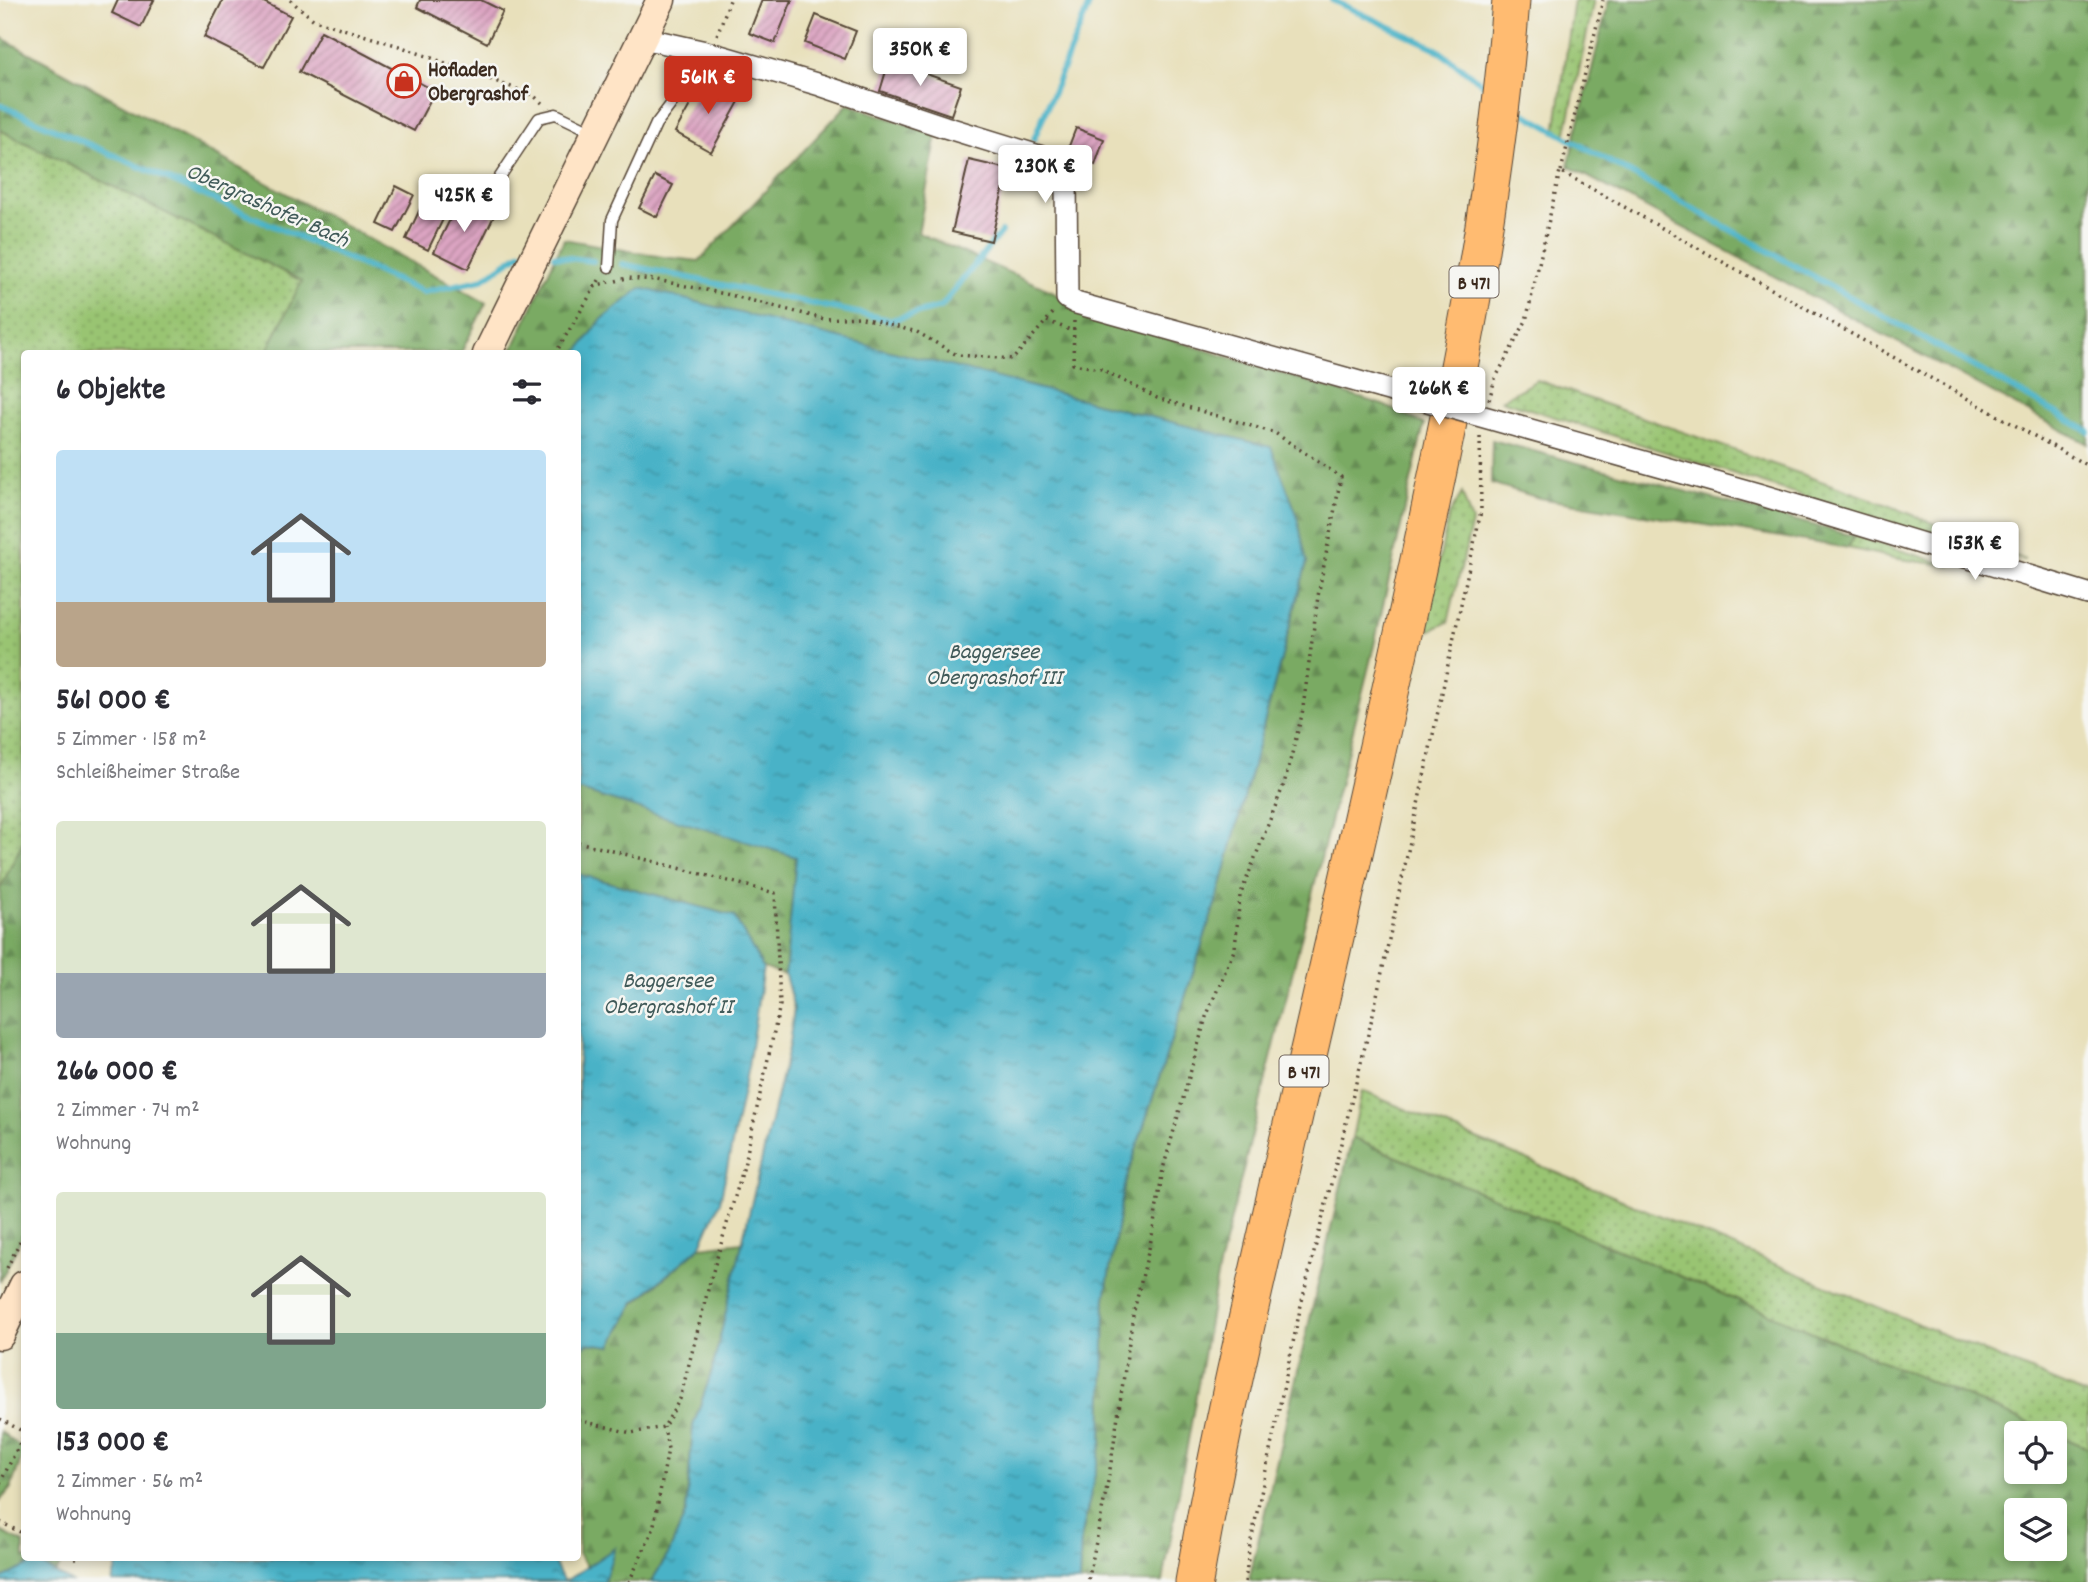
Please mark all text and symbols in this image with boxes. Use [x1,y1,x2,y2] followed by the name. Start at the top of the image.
[863,28,977,88] pin: 350K €
[889,34,951,67] text: 350K €
[428,57,530,111] place label: Hofladen Obergrashof
[651,57,765,116] pin: 561K €
[385,62,423,100] shop icon: Hofladen Obergrashof
[680,62,736,95] text: 561K €
[988,146,1102,205] pin: 230K €
[1014,151,1076,184] text: 230K €
[180,157,355,258] water label: Obergrashofer Bach
[407,174,521,234] pin: 425K €
[435,180,493,213] text: 425K €
[1450,266,1498,298] road number: B 471
[1382,368,1496,427] pin: 266K €
[56,371,165,414] text: 6 Objekte
[508,373,546,411] icon: filters
[1408,373,1470,406] text: 266K €
[238,495,364,621] icon: home
[1918,522,2032,582] pin: 153K €
[1948,528,2002,561] text: 153K €
[926,637,1065,696] water label: Baggersee Obergrashof III
[56,681,171,724] text: 561 000 €
[56,724,207,757] text: 5 Zimmer · 158 m²
[56,757,240,790] text: Schleißheimer Straße
[238,866,364,992] icon: home
[603,966,736,1025] water label: Baggersee Obergrashof II
[56,1052,178,1095] text: 266 000 €
[1280,1056,1328,1086] road number: B 471
[56,1095,200,1128] text: 2 Zimmer · 74 m²
[56,1128,131,1161] text: Wohnung
[238,1237,364,1363] icon: home
[2004,1421,2067,1561] map controls
[2004,1421,2067,1484] button: locate
[56,1423,169,1466] text: 153 000 €
[56,1466,203,1499] text: 2 Zimmer · 56 m²
[2004,1498,2067,1561] button: layers
[56,1499,131,1532] text: Wohnung

